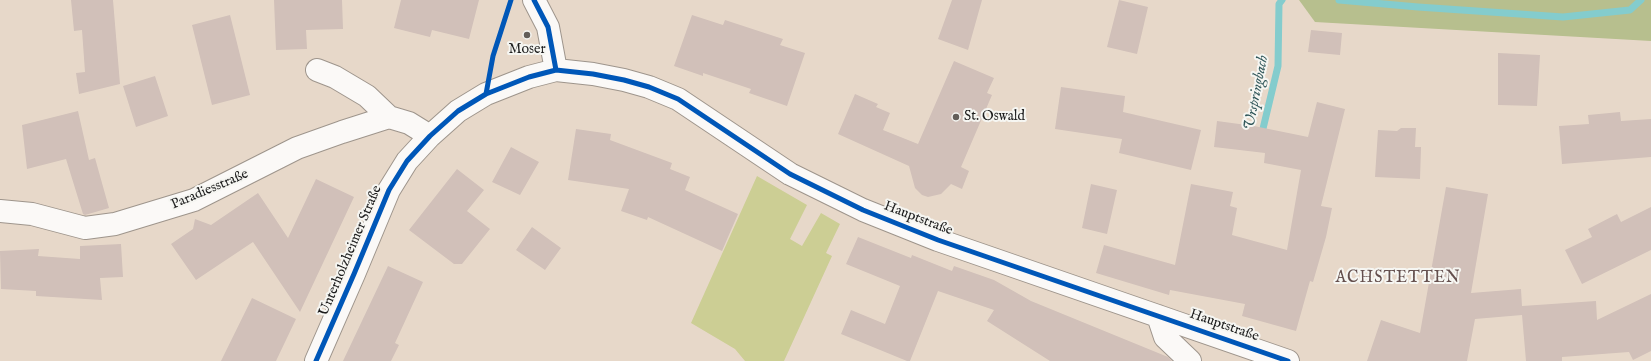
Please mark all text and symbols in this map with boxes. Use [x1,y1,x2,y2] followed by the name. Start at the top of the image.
[522,30,532,40] marker: Moser
[508,42,546,58] place label: Moser
[1241,54,1273,132] water label: Urspringbach
[964,109,1025,125] place label: St. Oswald
[951,112,961,122] marker: St. Oswald
[169,166,251,214] street label: Paradiesstraße
[316,183,386,319] street label: Unterholzheimer Straße
[881,198,955,240] street label: Hauptstraße
[1335,269,1461,289] district label: ACHSTETTEN
[1187,306,1261,346] street label: Hauptstraße

